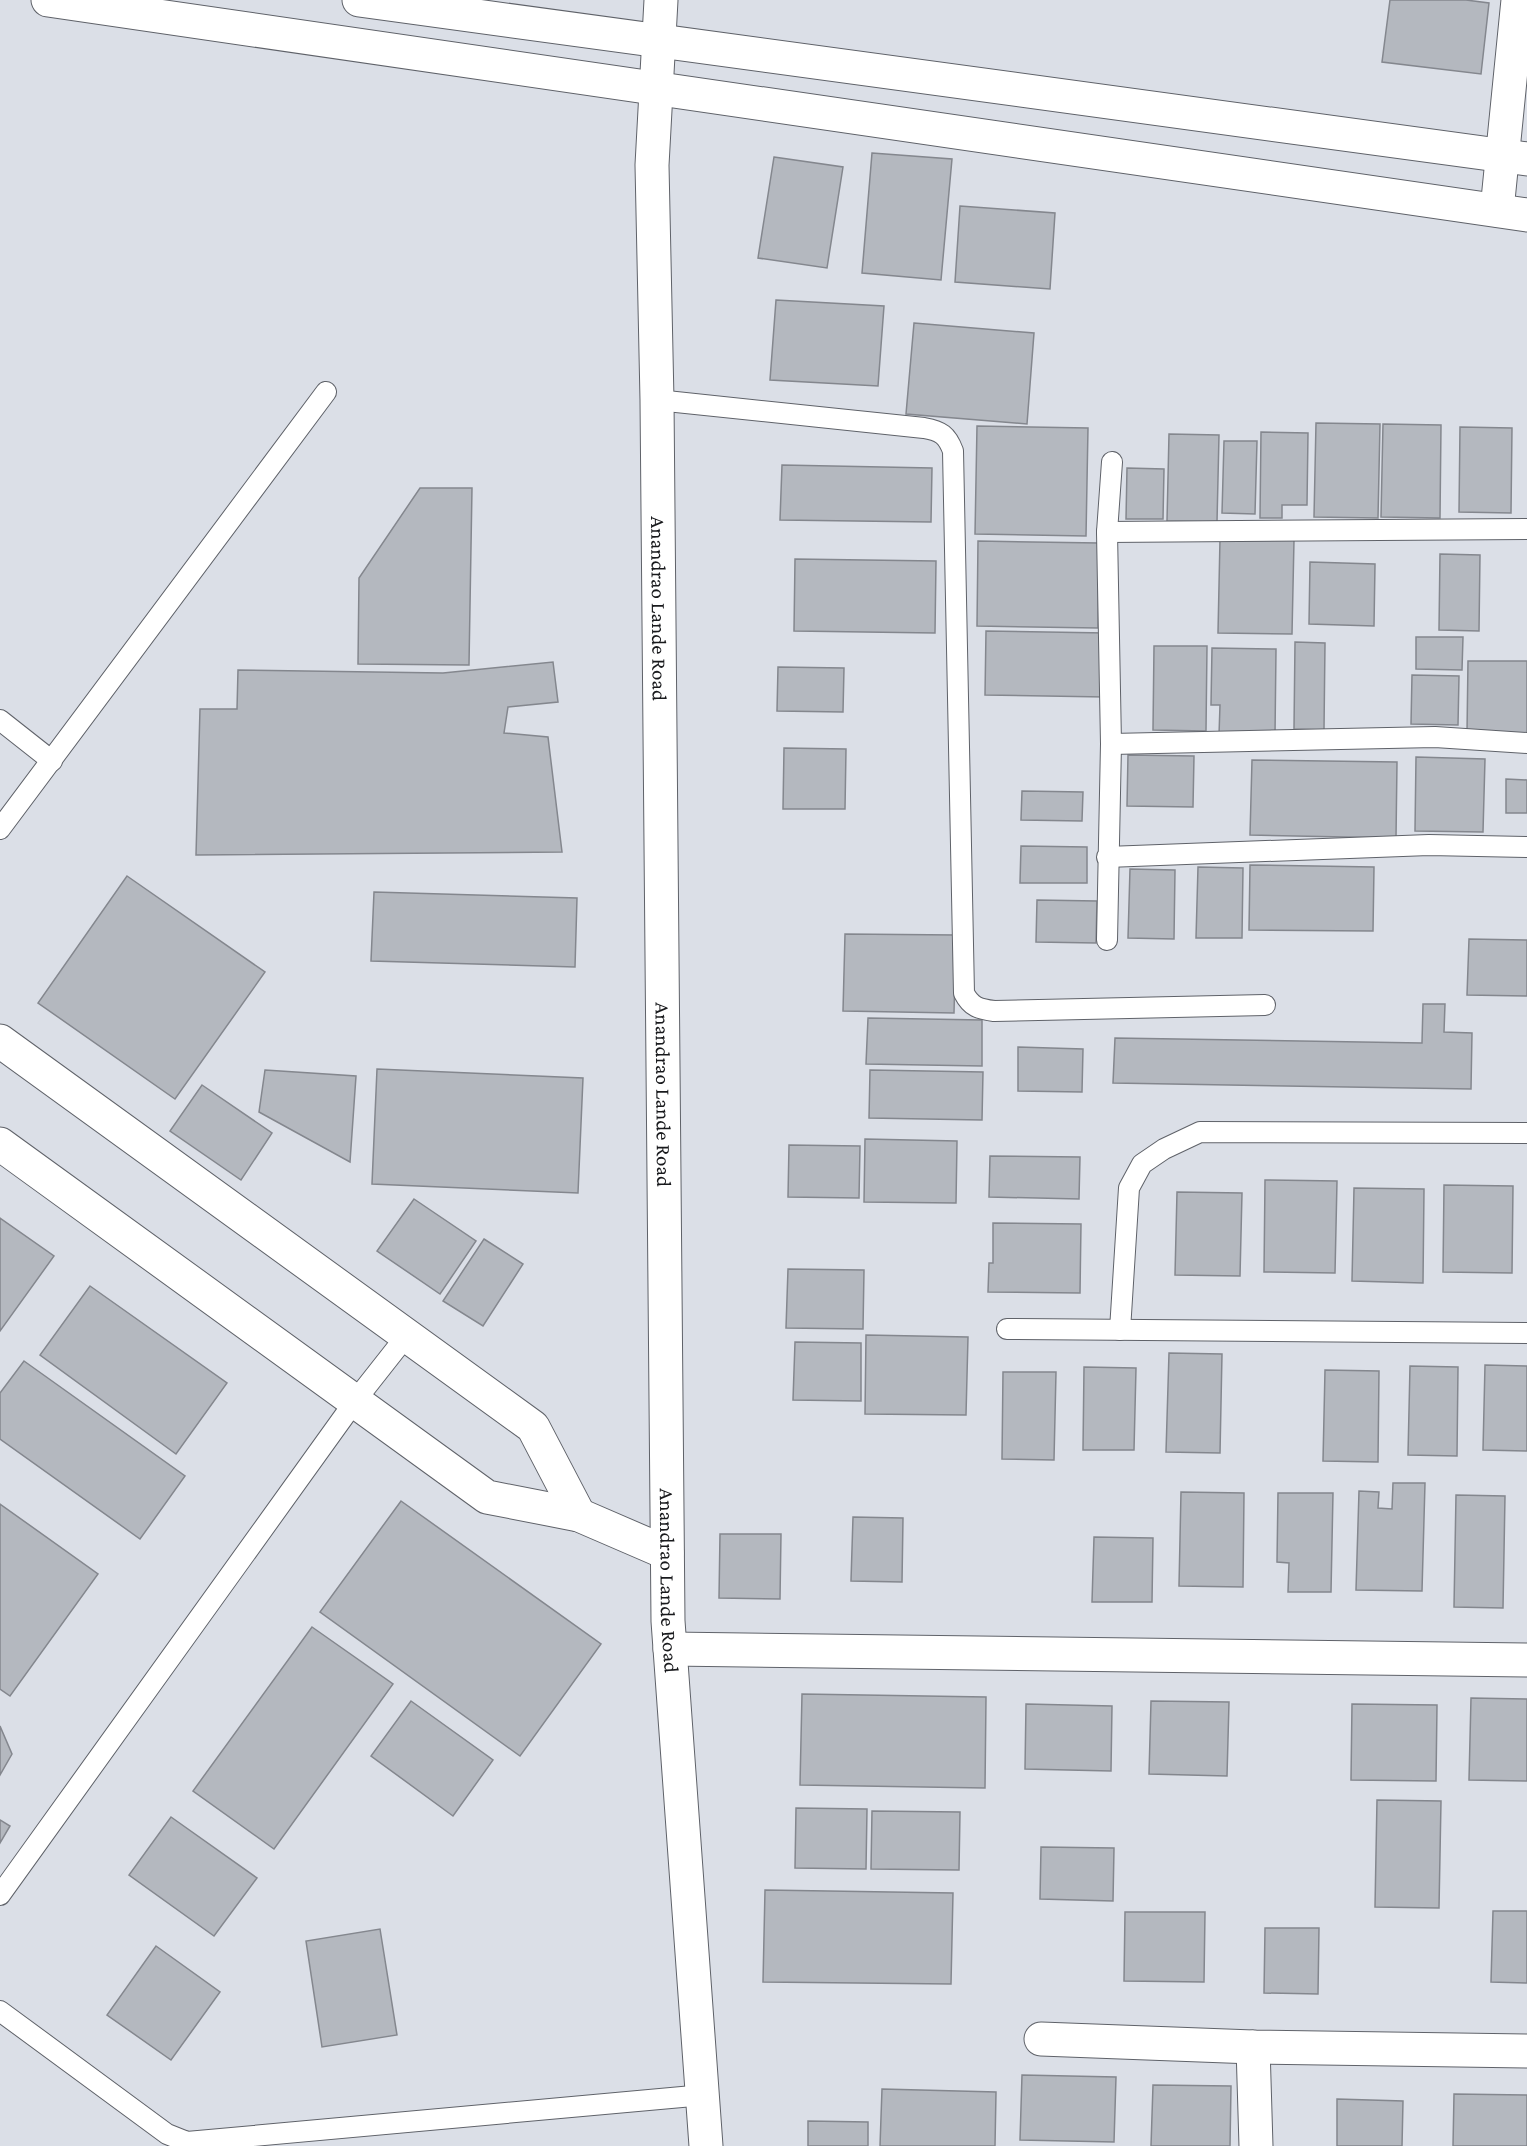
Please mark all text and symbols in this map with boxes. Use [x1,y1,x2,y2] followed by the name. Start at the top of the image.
[646,516,672,701] street label: Anandrao Lande Road
[650,1002,676,1187] street label: Anandrao Lande Road
[655,1488,684,1674] street label: Anandrao Lande Road

